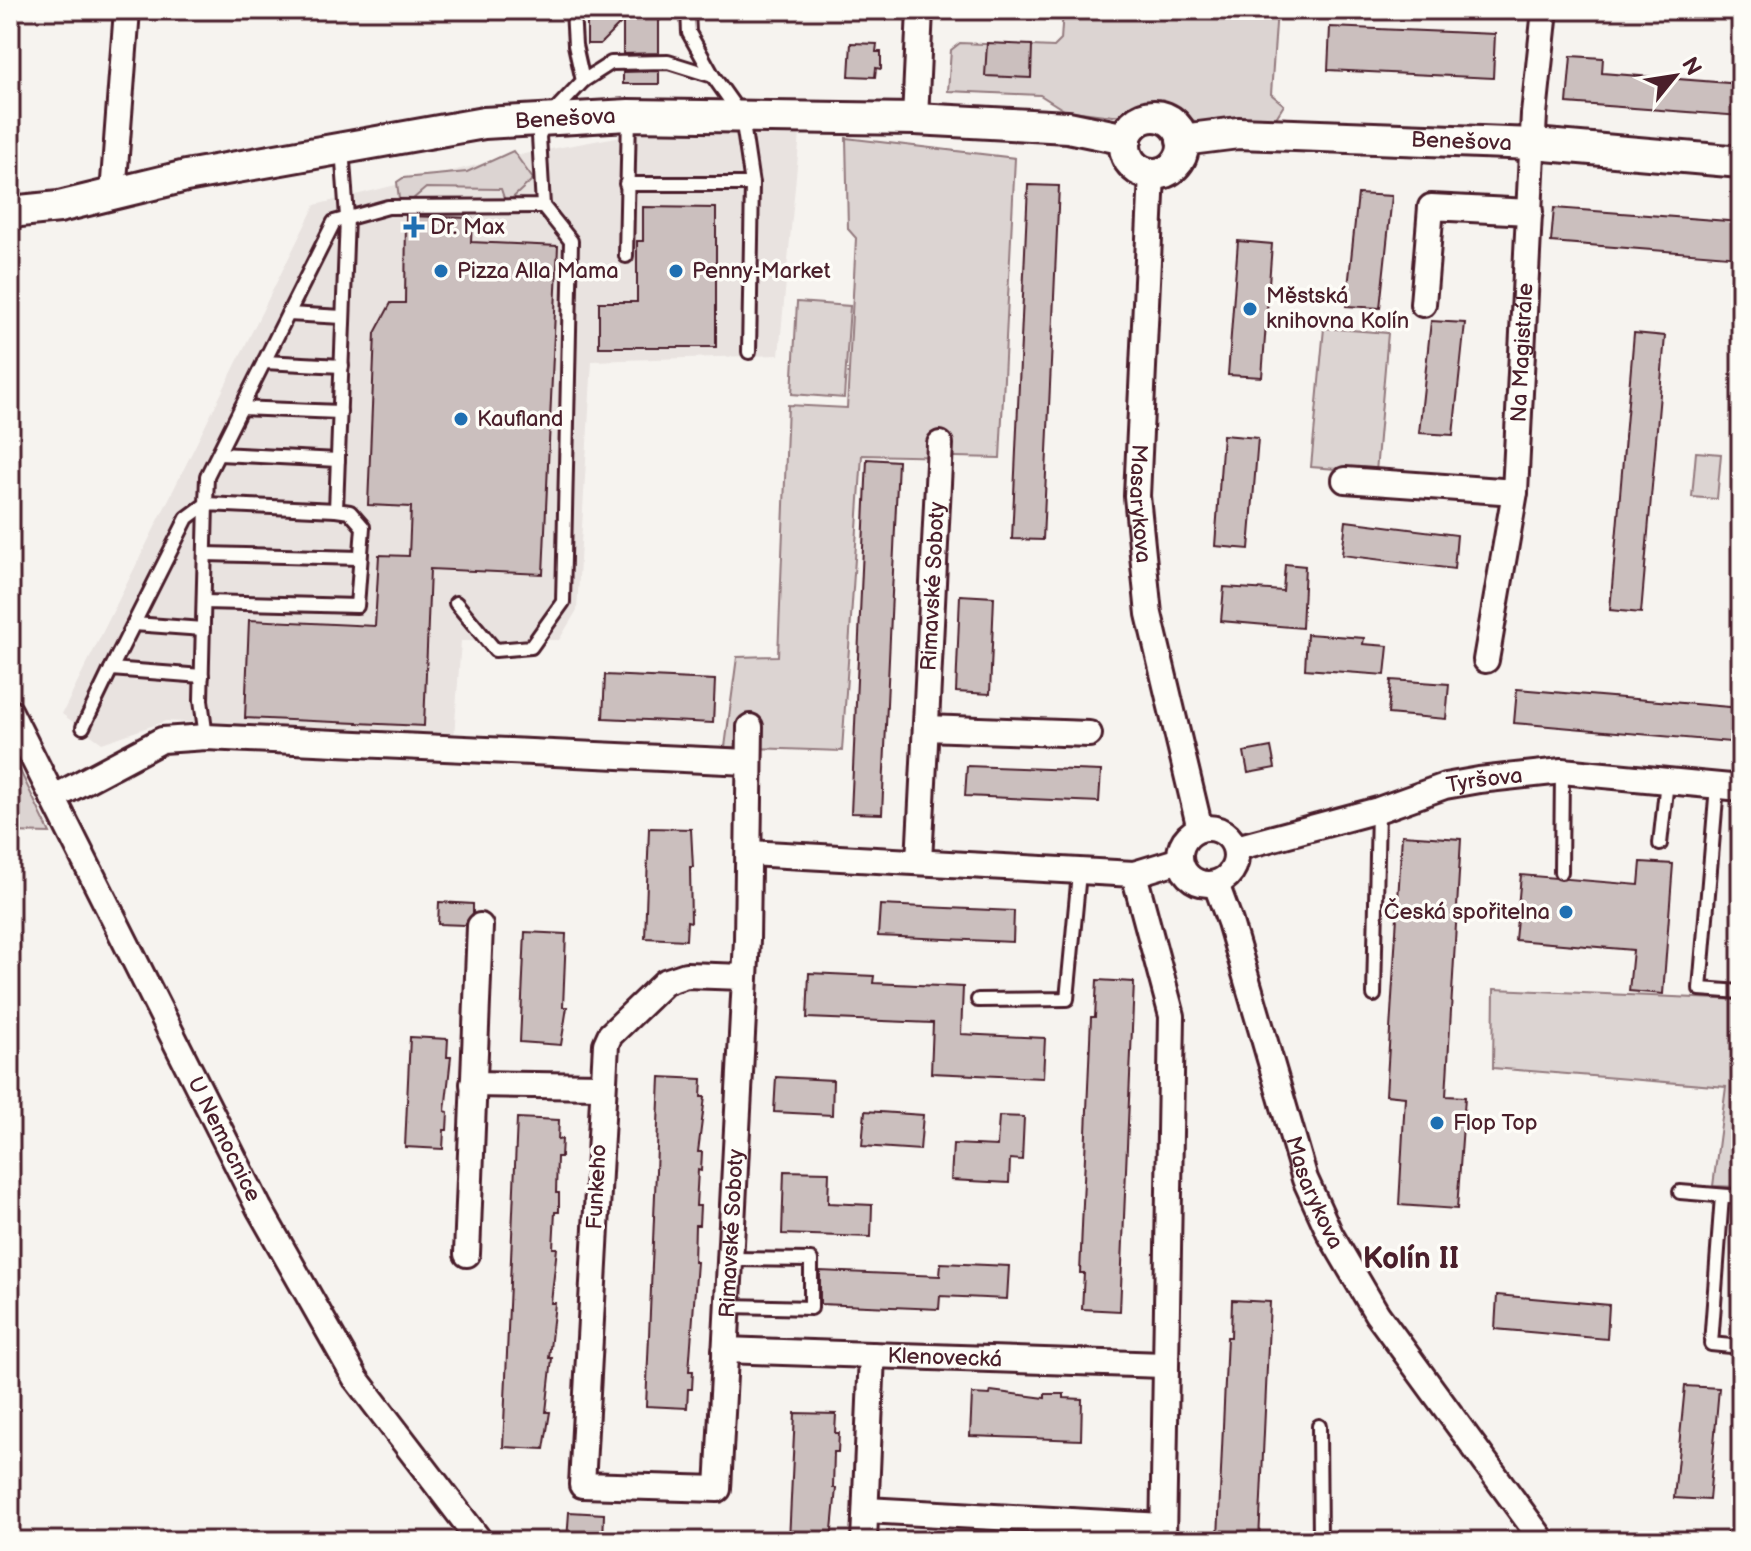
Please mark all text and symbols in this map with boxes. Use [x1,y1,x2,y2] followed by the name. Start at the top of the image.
[1635,36,1715,116] north arrow
[1675,53,1707,81] text: N
[514,102,616,135] street label: Benešova
[1410,126,1512,157] street label: Benešova
[430,214,505,241] place label: Dr. Max
[405,218,423,236] marker: Dr. Max
[457,258,619,285] place label: Pizza Alla Mama
[692,258,831,285] place label: Penny-Market
[432,262,450,280] marker: Pizza Alla Mama
[667,262,685,280] marker: Penny-Market
[1505,282,1539,423] street label: Na Magistrále
[1266,283,1409,335] place label: Městská knihovna Kolín
[1241,300,1259,318] marker: Městská knihovna Kolín
[477,406,563,433] place label: Kaufland
[452,410,470,428] marker: Kaufland
[1123,443,1157,564] street label: Masarykova
[915,501,951,672] street label: Rimavské Soboty
[1444,762,1524,799] street label: Tyršova
[1384,897,1550,926] place label: Česká spořitelna
[1557,903,1575,921] marker: Česká spořitelna
[182,1072,267,1206] street label: U Nemocnice
[1453,1110,1538,1137] place label: Flop Top
[1428,1114,1446,1132] marker: Flop Top
[1280,1133,1349,1254] street label: Masarykova
[581,1144,613,1230] street label: Funkeho
[714,1148,749,1319] street label: Rimavské Soboty
[1363,1241,1459,1277] district label: Kolín II
[887,1342,1003,1373] street label: Klenovecká

